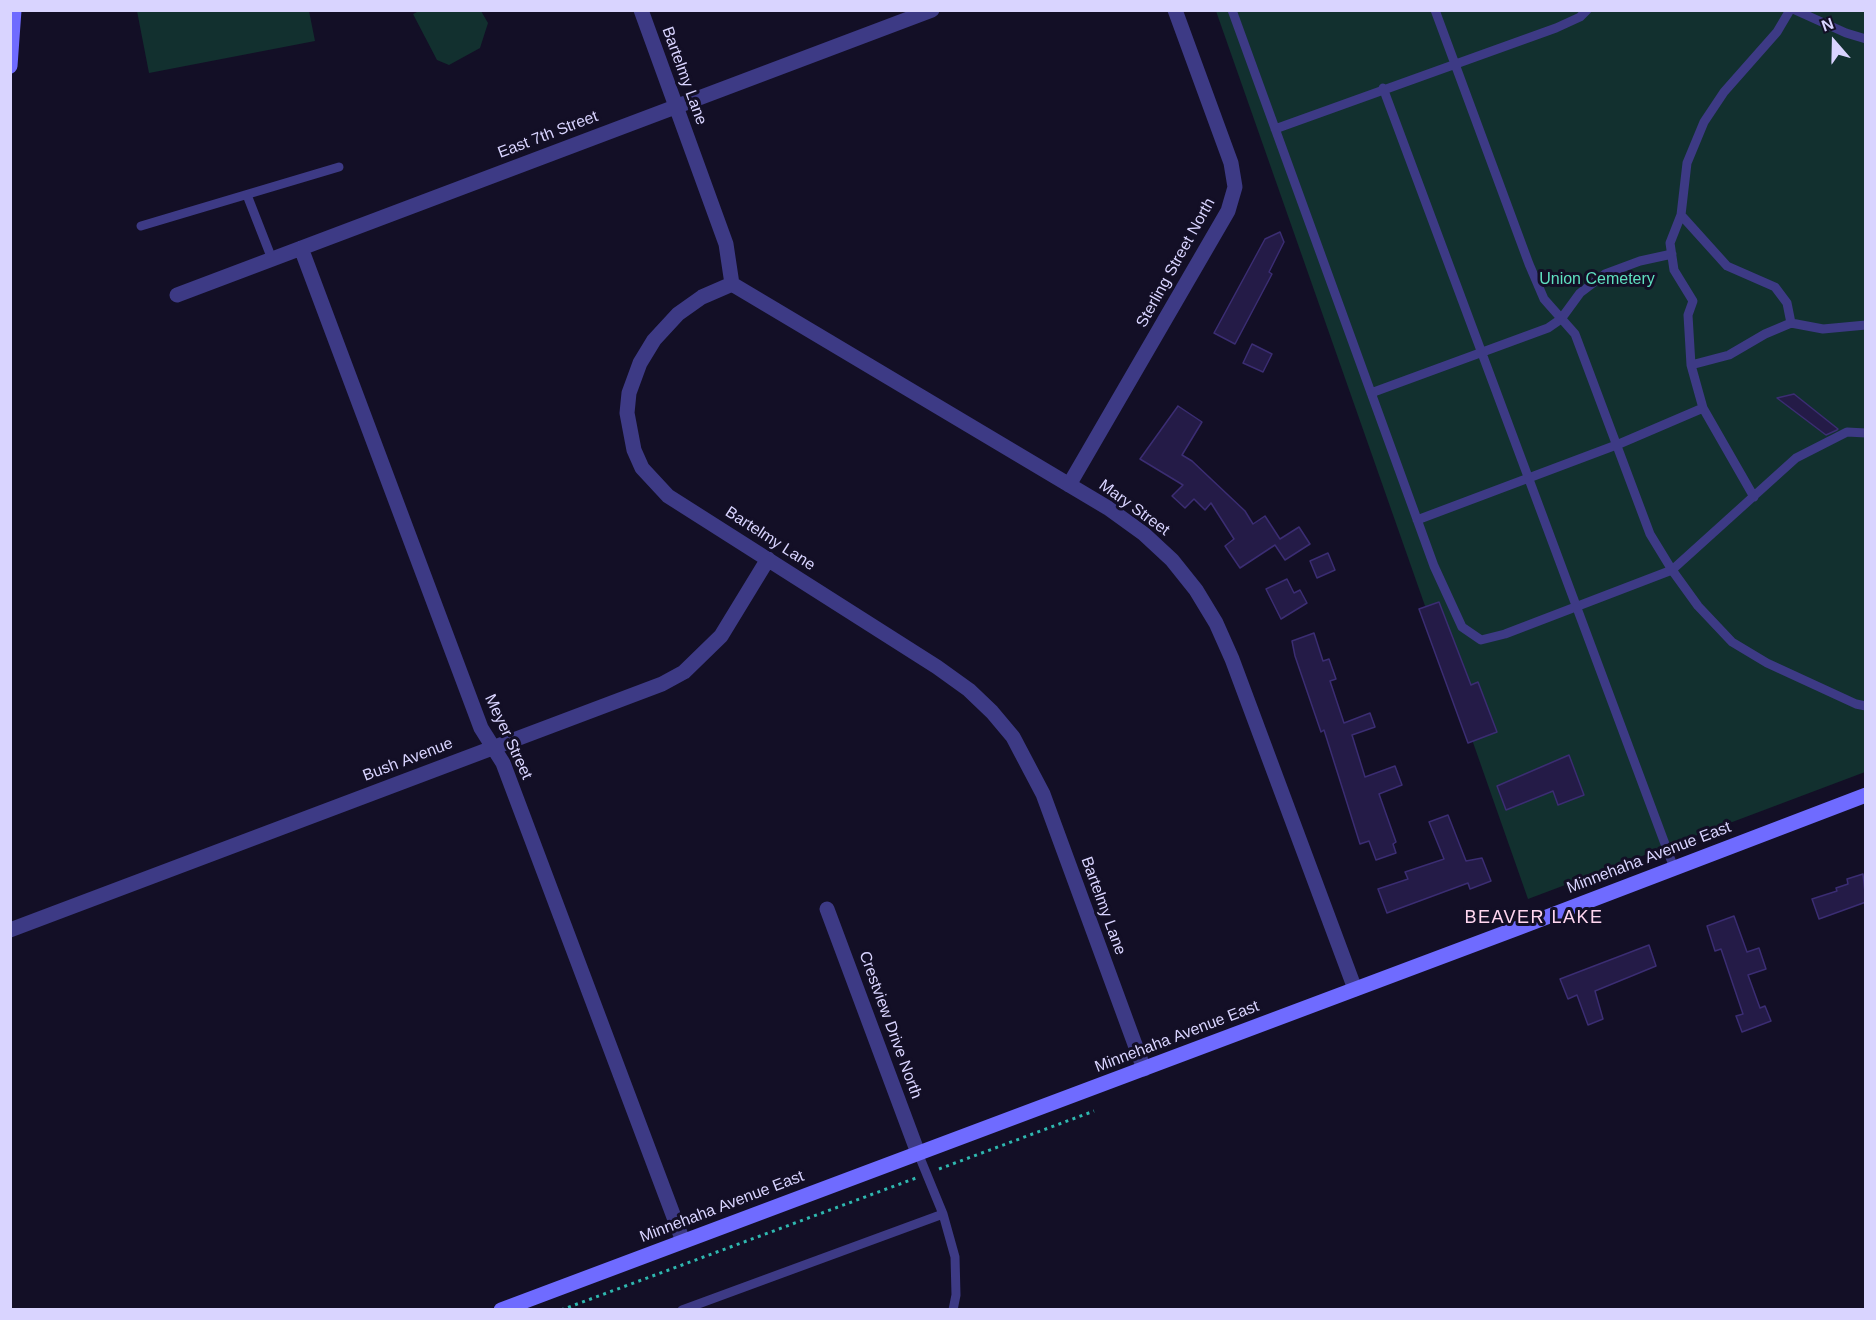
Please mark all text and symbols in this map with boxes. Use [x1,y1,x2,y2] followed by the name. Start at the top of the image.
[1804,12,1864,72] north arrow
[1819,15,1836,35] text: N
[657,24,711,128] street label: Bartelmy Lane
[495,107,601,163] street label: East 7th Street
[1132,195,1220,331] street label: Sterling Street North
[1539,270,1655,290] park label: Union Cemetery
[1095,476,1173,540] street label: Mary Street
[722,503,818,575] street label: Bartelmy Lane
[480,691,536,783] street label: Meyer Street
[360,734,456,786] street label: Bush Avenue
[1564,818,1734,898] street label: Minnehaha Avenue East
[1076,854,1130,958] street label: Bartelmy Lane
[1464,907,1604,929] district label: BEAVER LAKE
[854,949,926,1101] street label: Crestview Drive North
[1092,997,1262,1077] street label: Minnehaha Avenue East
[637,1167,807,1247] street label: Minnehaha Avenue East

